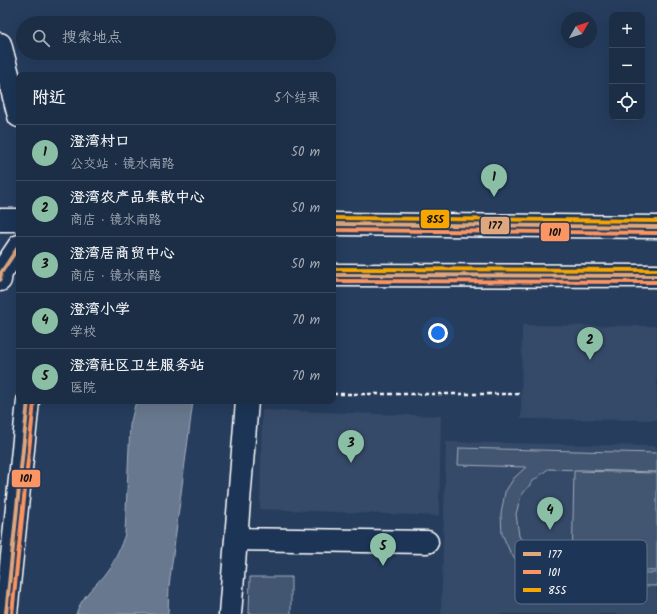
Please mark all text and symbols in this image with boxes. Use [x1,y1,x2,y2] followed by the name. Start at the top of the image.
[561,12,597,48] north arrow
[609,12,645,120] map controls
[609,12,645,48] button: +
[16,16,336,60] search box
[62,26,122,50] text: 搜索地点
[30,27,52,49] icon: search
[609,48,645,84] button: −
[609,84,645,120] button: locate
[32,85,66,112] text: 附近
[274,88,320,109] text: 5个结果
[70,130,130,154] text: 澄湾村口
[43,142,47,163] text: 1
[291,142,320,163] text: 50 m
[70,154,175,175] text: 公交站 · 镜水南路
[481,164,507,197] pin: 1
[70,186,205,210] text: 澄湾农产品集散中心
[41,198,49,219] text: 2
[291,198,320,219] text: 50 m
[420,209,450,229] line badge: 855
[70,210,162,231] text: 商店 · 镜水南路
[426,211,445,229] text: 855
[480,216,510,235] line badge: 177
[488,217,503,235] text: 177
[540,222,570,242] line badge: 101
[549,224,562,242] text: 101
[70,242,175,266] text: 澄湾居商贸中心
[41,254,49,275] text: 3
[291,254,320,275] text: 50 m
[70,266,162,287] text: 商店 · 镜水南路
[70,298,130,322] text: 澄湾小学
[41,310,49,331] text: 4
[292,310,320,331] text: 70 m
[70,322,96,343] text: 学校
[428,323,448,343] your location
[577,327,603,360] pin: 2
[70,354,205,378] text: 澄湾社区卫生服务站
[42,366,48,387] text: 5
[292,366,320,387] text: 70 m
[70,378,96,399] text: 医院
[338,430,364,463] pin: 3
[11,469,41,488] line badge: 101
[20,470,33,488] text: 101
[537,497,563,530] pin: 4
[370,533,396,566] pin: 5
[515,540,647,604] legend
[548,546,563,564] text: 177
[548,564,560,582] text: 101
[548,582,568,600] text: 855

